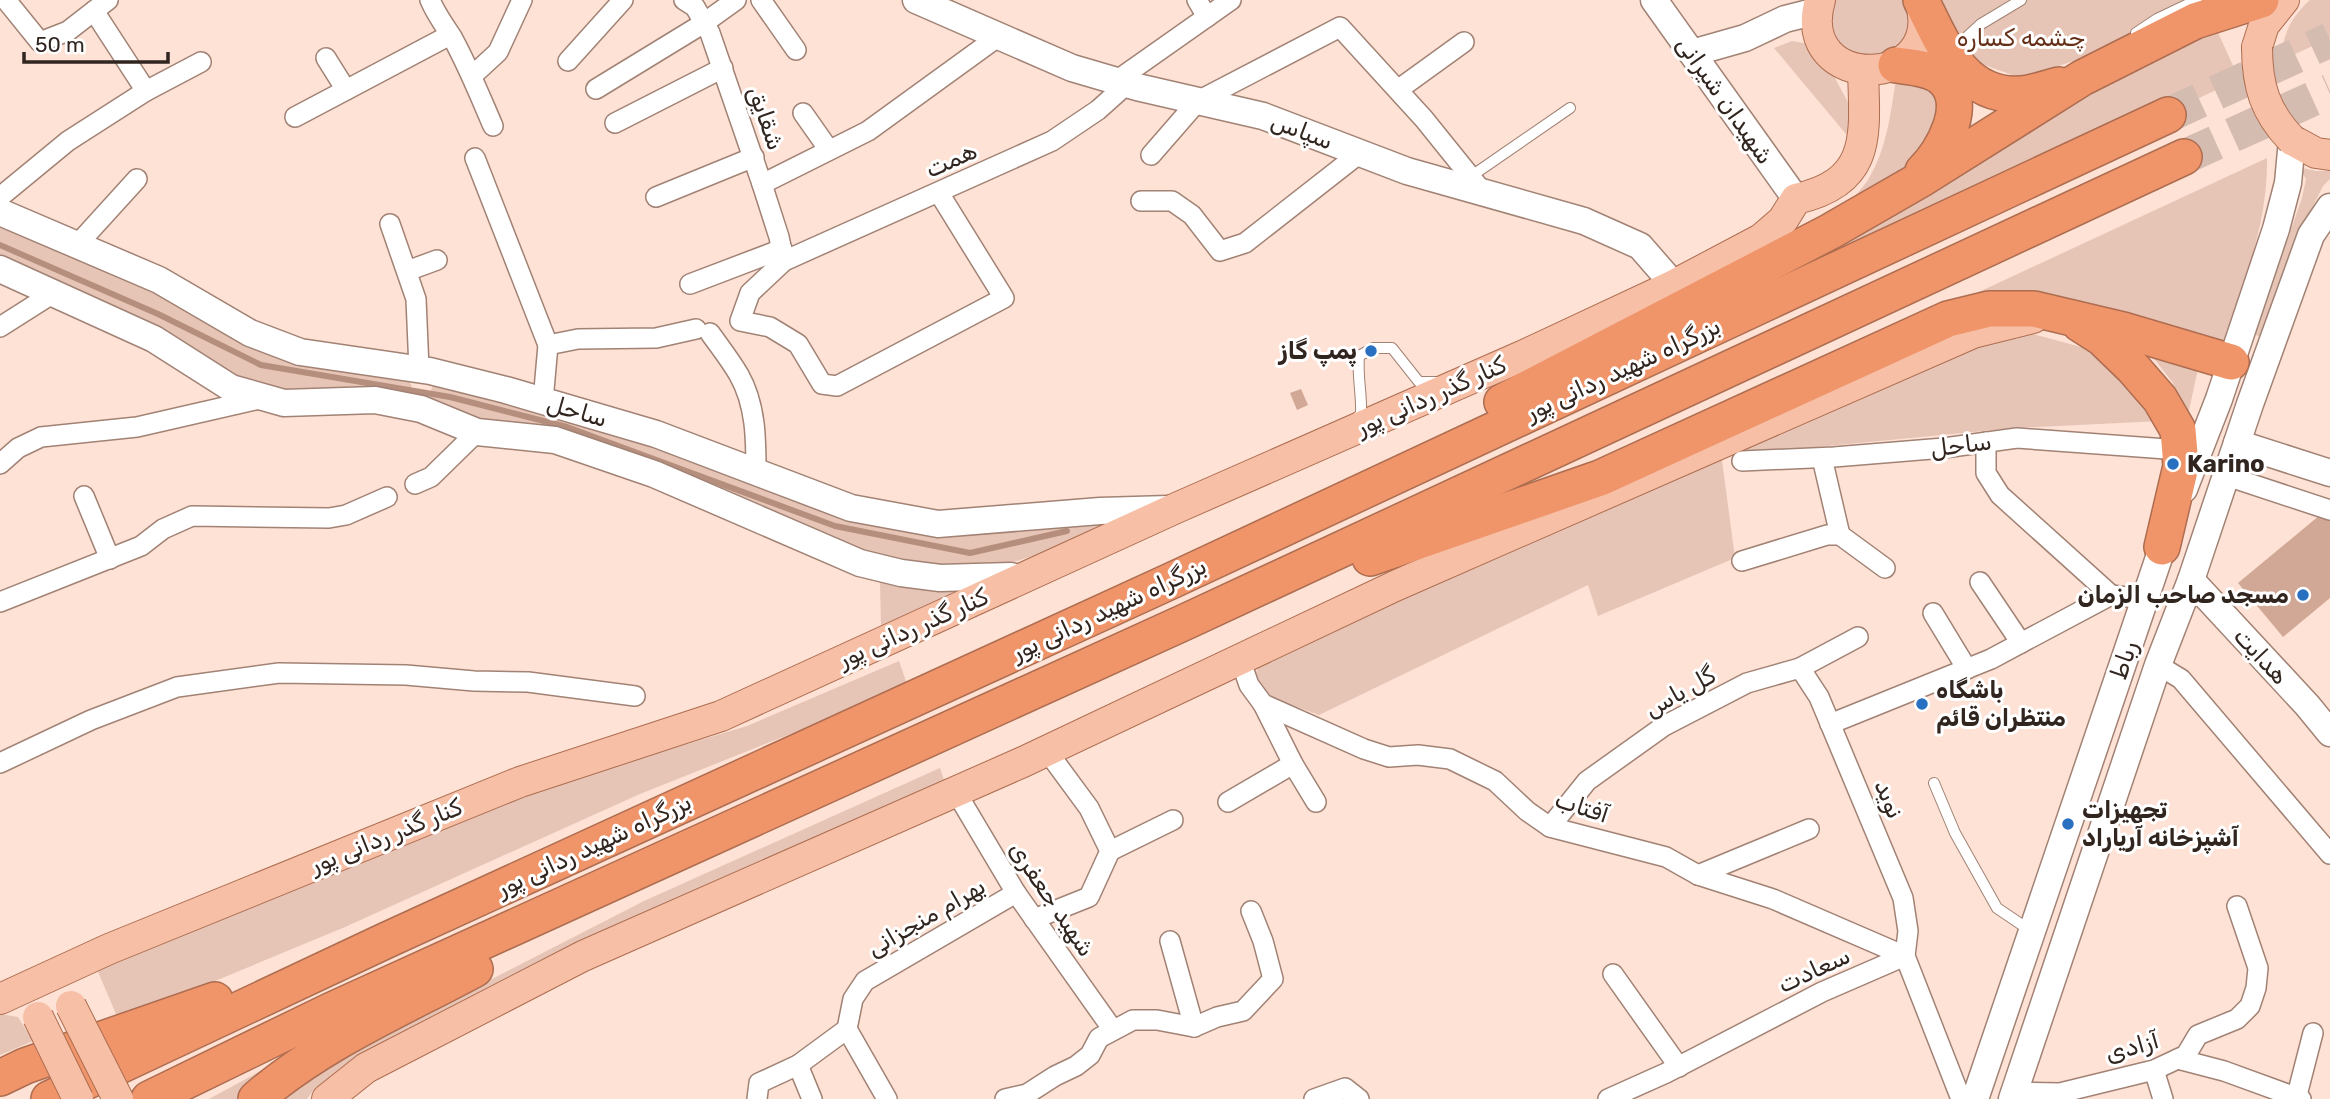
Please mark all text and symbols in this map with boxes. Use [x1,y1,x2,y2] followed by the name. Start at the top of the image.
[24,21,168,65] scale bar
[1957,24,2085,52] park label: چشمه کساره
[1671,31,1779,169] street label: شهیدان شیرانی
[35,32,85,57] text: 50 m
[742,82,790,154] street label: شقایق
[1266,106,1337,157] street label: سپاس
[921,136,981,184] street label: همت
[1519,312,1726,429] street label: بزرگراه شهید ردانی پور
[1277,337,1357,368] place label: پمپ گاز
[1363,343,1379,359] marker: پمپ گاز
[1350,350,1511,444] street label: کنار گذر ردانی پور
[544,389,610,433] street label: ساحل
[1929,427,1993,463] street label: ساحل
[2187,450,2265,478] place label: Karino
[2165,456,2181,472] marker: Karino
[1005,552,1212,669] street label: بزرگراه شهید ردانی پور
[2077,581,2289,609] place label: مسجد صاحب الزمان
[832,582,993,676] street label: کنار گذر ردانی پور
[2295,587,2311,603] marker: مسجد صاحب الزمان
[2228,622,2294,690] street label: هدایت
[2104,637,2144,683] street label: رباط
[1640,661,1721,723] street label: گل یاس
[1936,676,2066,734] place label: باشگاه منتظران قائم
[1914,696,1930,712] marker: باشگاه منتظران قائم
[1868,775,1910,823] street label: نوید
[1551,785,1613,829] street label: آفتاب
[490,788,697,905] street label: بزرگراه شهید ردانی پور
[304,793,467,882] street label: کنار گذر ردانی پور
[2082,796,2240,855] place label: تجهیزات آشپزخانه آریاراد
[2060,816,2076,832] marker: تجهیزات آشپزخانه آریاراد
[1003,836,1101,962] street label: شهید جعفری
[862,872,991,964] street label: بهرام منجزانی
[1773,941,1855,999] street label: سعادت
[2102,1026,2162,1068] street label: آزادی

